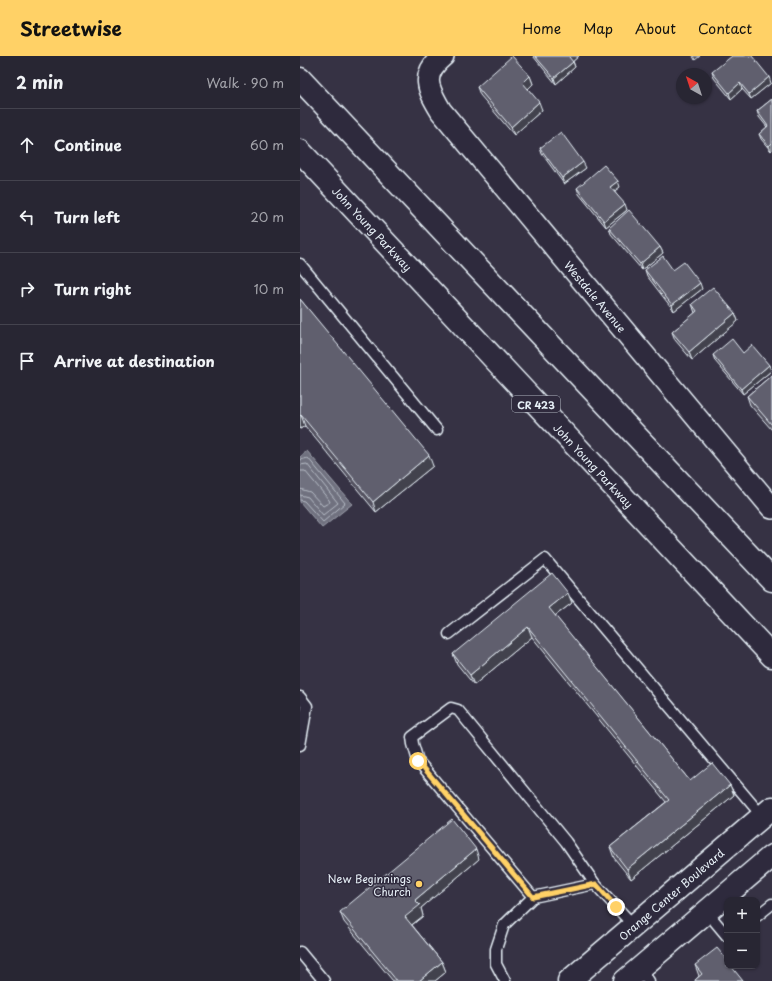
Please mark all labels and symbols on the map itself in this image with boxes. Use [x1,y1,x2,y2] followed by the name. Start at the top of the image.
[676,68,712,104] north arrow
[328,182,416,275] street label: John Young Parkway
[561,257,631,336] street label: Westdale Avenue
[512,396,560,412] road number: CR 423
[550,419,638,511] street label: John Young Parkway
[409,752,427,770] route start
[614,844,728,944] street label: Orange Center Boulevard
[327,870,411,900] place label: New Beginnings Church
[414,879,424,889] marker: New Beginnings Church
[607,898,625,916] route end

